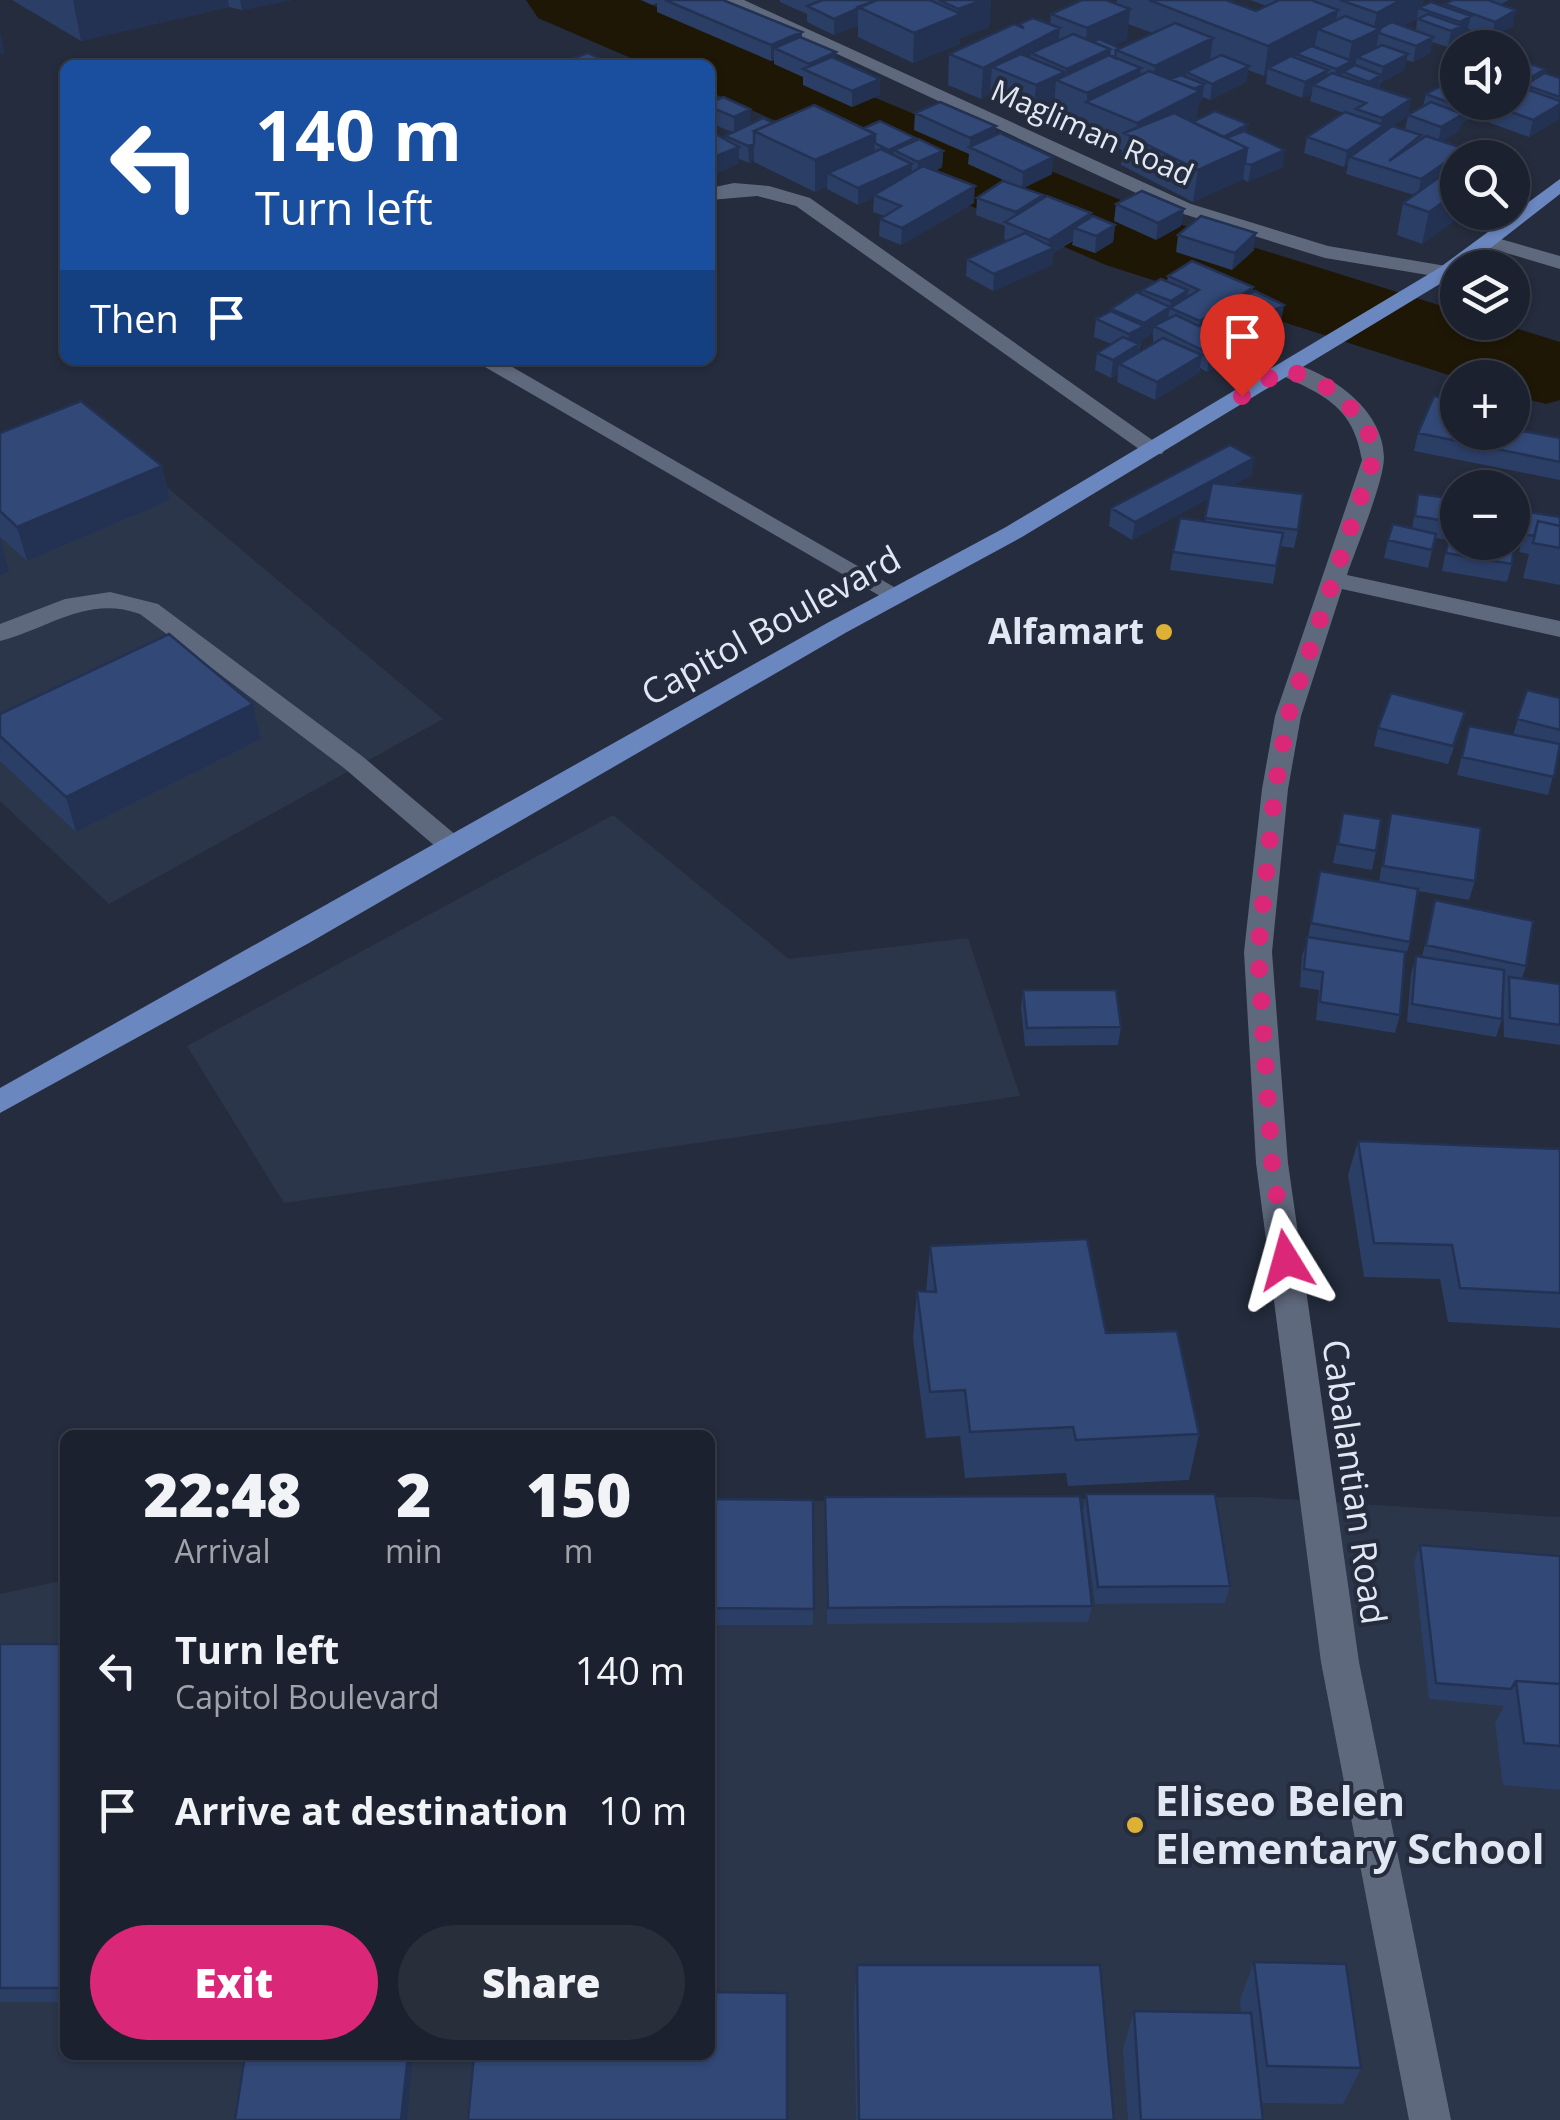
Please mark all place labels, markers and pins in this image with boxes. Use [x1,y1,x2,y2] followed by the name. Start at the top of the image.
[1200,294,1285,397] pin
[988,607,1144,654] place label: Alfamart
[1153,621,1175,643] marker: Alfamart
[1155,1771,1544,1876] place label: Eliseo Belen Elementary School
[1124,1814,1146,1836] marker: Eliseo Belen Elementary School

